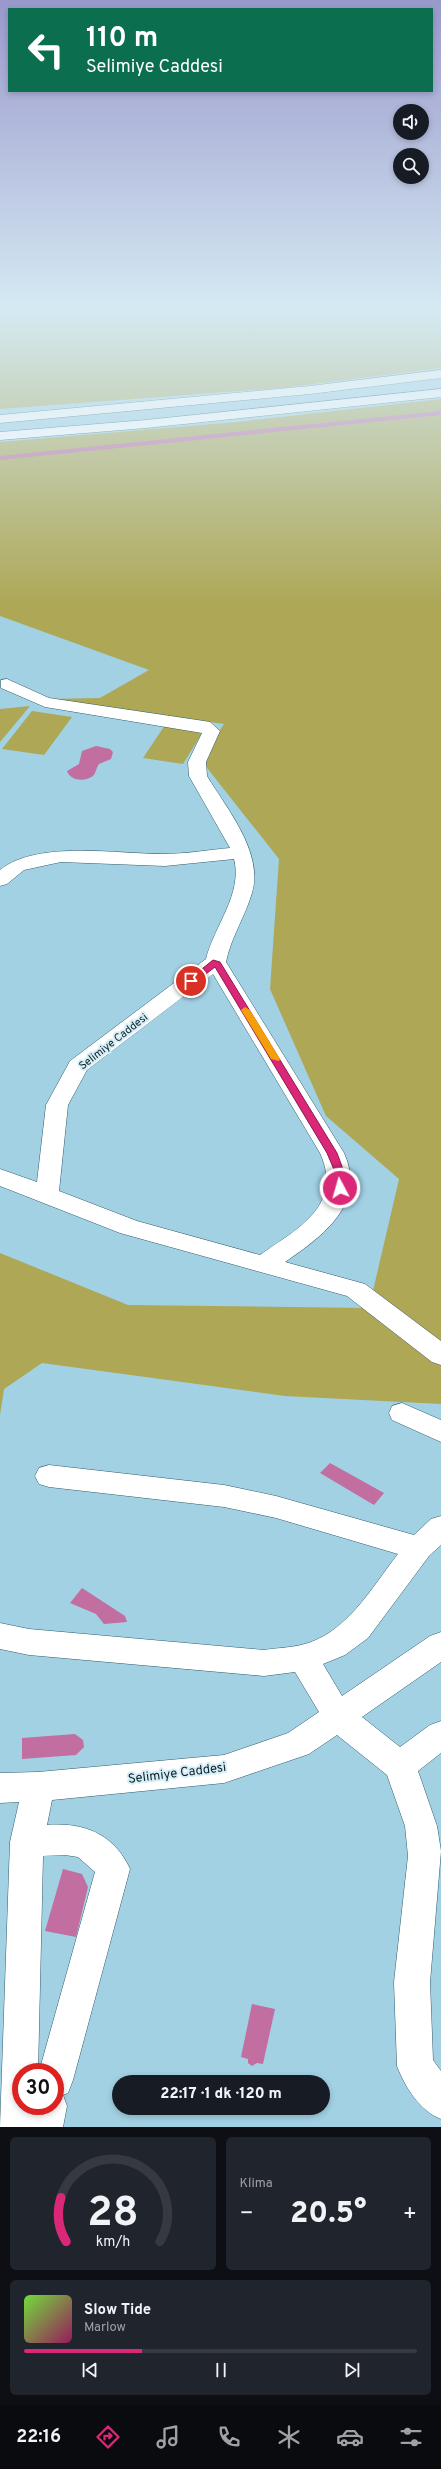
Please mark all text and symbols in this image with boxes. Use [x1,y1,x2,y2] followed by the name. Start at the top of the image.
[86,21,158,57] text: 110 m
[20,24,72,76] icon: left
[86,56,223,79] text: Selimiye Caddesi
[393,104,429,184] map controls
[393,104,429,140] button: sound
[393,148,429,184] button: search
[174,964,208,998] pin
[180,970,202,992] icon: arrive
[76,1011,151,1073] street label: Selimiye Caddesi
[319,1167,361,1209] position arrow
[127,1760,227,1788] street label: Selimiye Caddesi
[12,2063,64,2115] speed limit sign: 30
[160,2085,282,2104] text: 22:17 · 1 dk · 120 m
[240,2176,273,2192] text: Klima
[87,2187,139,2240] text: 28
[290,2196,366,2233] text: 20.5°
[240,2201,254,2228] text: −
[403,2201,417,2228] text: +
[95,2232,130,2250] text: km/h
[84,2301,151,2320] text: Slow Tide
[84,2320,126,2336] text: Marlow
[79,2359,101,2381] icon: previous
[210,2359,232,2381] icon: pause
[341,2359,363,2381] icon: next
[94,2423,122,2451] icon: directions
[154,2423,182,2451] icon: music
[215,2423,243,2451] icon: phone
[275,2423,303,2451] icon: climate
[336,2423,364,2451] icon: car
[397,2423,425,2451] icon: filters
[16,2426,61,2449] text: 22:16

